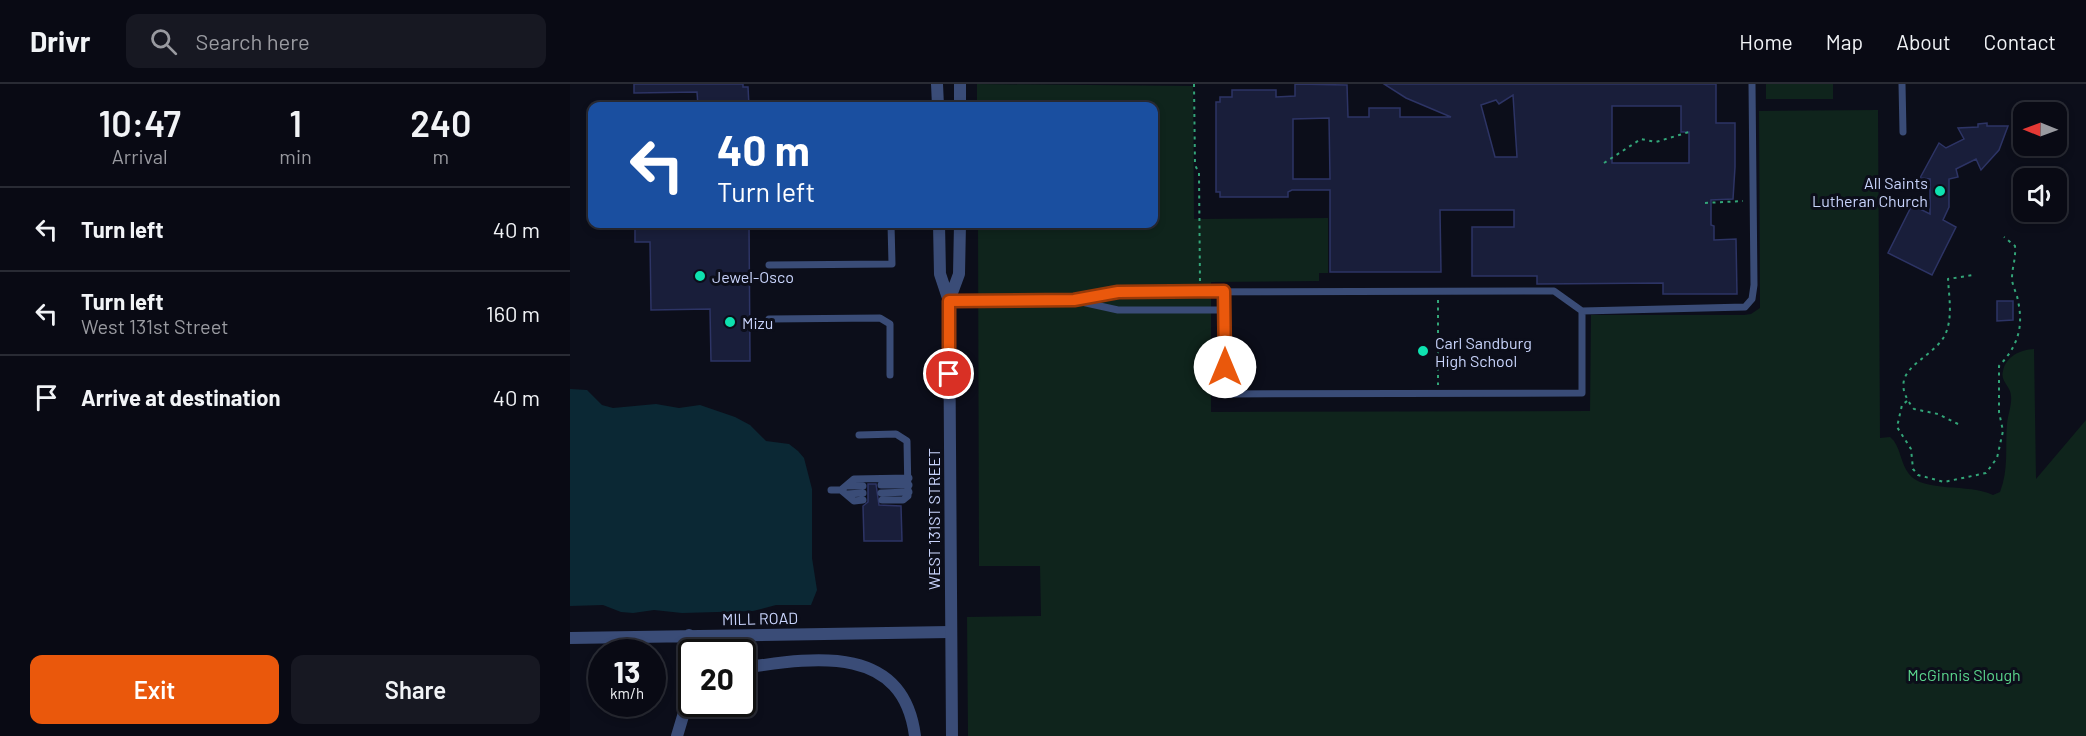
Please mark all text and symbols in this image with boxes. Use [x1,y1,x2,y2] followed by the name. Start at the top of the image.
[126,14,546,68] search box
[30,24,90,58] text: Drivr
[147,25,180,58] icon: search
[195,28,310,54] text: Search here
[1739,29,1793,54] text: Home
[1826,29,1863,54] text: Map
[1896,29,1951,54] text: About
[1984,29,2056,54] text: Contact
[98,101,181,144] text: 10:47
[289,101,302,144] text: 1
[410,101,472,144] text: 240
[2013,102,2067,156] north arrow
[2013,102,2067,222] map controls
[717,124,810,174] text: 40 m
[618,126,696,204] icon: left
[112,144,168,168] text: Arrival
[279,144,312,168] text: min
[433,144,449,168] text: m
[2013,168,2067,222] button: sound
[1812,173,1928,210] place label: All Saints Lutheran Church
[717,175,815,207] text: Turn left
[1933,184,1947,198] marker: All Saints Lutheran Church
[30,213,63,246] icon: left
[81,216,164,242] text: Turn left
[493,216,540,242] text: 40 m
[712,267,794,286] place label: Jewel-Osco
[693,269,707,283] marker: Jewel-Osco
[81,288,164,314] text: Turn left
[30,297,63,330] icon: left
[486,300,540,326] text: 160 m
[742,313,773,332] place label: Mizu
[81,314,229,338] text: West 131st Street
[723,315,737,329] marker: Mizu
[1435,333,1532,370] place label: Carl Sandburg High School
[1193,335,1257,399] position arrow
[1416,344,1430,358] marker: Carl Sandburg High School
[923,348,974,399] pin
[932,357,965,390] icon: arrive
[30,381,63,414] icon: arrive
[81,384,280,410] text: Arrive at destination
[493,384,540,410] text: 40 m
[924,448,943,590] street label: WEST 131ST STREET
[722,608,798,628] street label: MILL ROAD
[678,639,756,717] speed limit sign: 20
[614,653,640,689] text: 13
[30,655,279,724] button: Exit
[291,655,540,724] button: Share
[1907,665,2021,684] park label: McGinnis Slough
[610,684,644,702] text: km/h

